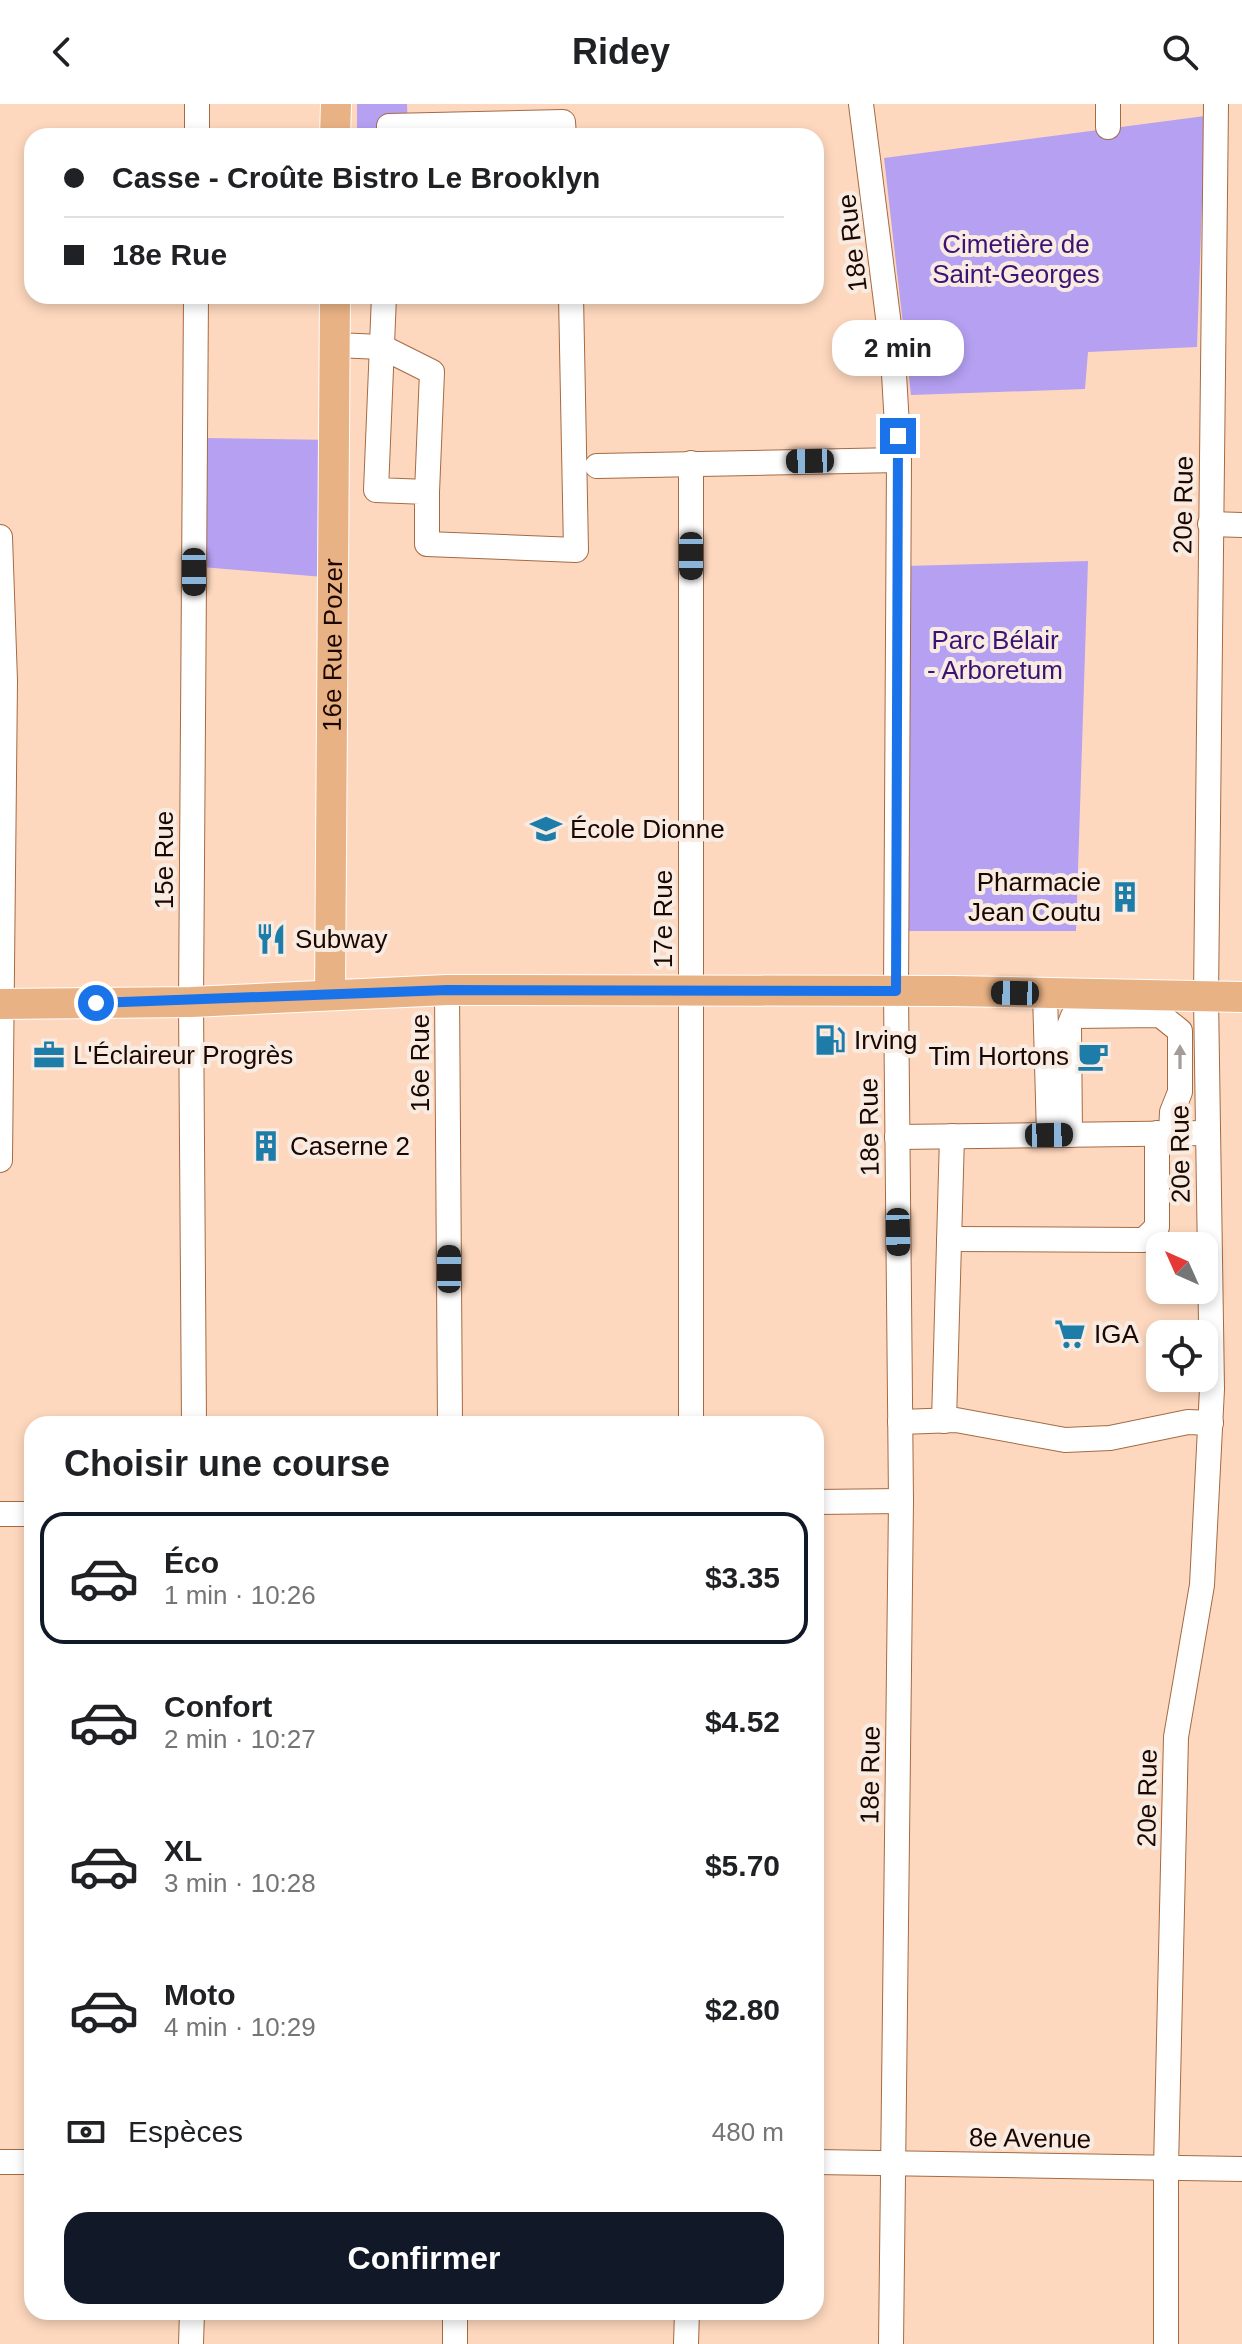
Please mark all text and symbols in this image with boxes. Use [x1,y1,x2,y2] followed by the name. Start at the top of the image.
[40,30,84,74] icon: back
[1158,30,1202,74] icon: search
[572,31,670,72] text: Ridey
[112,161,600,194] text: Casse - Croûte Bistro Le Brooklyn
[831,192,873,294] street label: 18e Rue
[932,229,1100,289] park label: Cimetière de Saint-Georges
[112,238,227,271] text: 18e Rue
[832,320,964,376] callout: 2 min
[864,333,932,363] text: 2 min
[880,418,916,454] route end
[786,449,834,473] car
[1167,456,1199,554] street label: 20e Rue
[679,532,703,580] car
[182,548,206,596] car
[317,558,348,732] street label: 16e Rue Pozer
[927,625,1063,685] park label: Parc Bélair - Arboretum
[149,811,179,909] street label: 15e Rue
[529,812,563,846] school or university icon: École Dionne
[570,814,725,844] place label: École Dionne
[968,867,1101,927] place label: Pharmacie Jean Coutu
[648,870,678,968] street label: 17e Rue
[1108,880,1142,914] building icon: Pharmacie Jean Coutu
[254,922,288,956] restaurant icon: Subway
[295,924,388,954] place label: Subway
[991,981,1039,1005] car
[78,985,114,1021] route start
[405,1014,435,1112] street label: 16e Rue
[813,1023,847,1057] fuel station icon: Irving
[854,1025,918,1055] place label: Irving
[32,1038,66,1072] office icon: L'Éclaireur Progrès
[1076,1039,1110,1073] cafe icon: Tim Hortons
[73,1040,293,1070] place label: L'Éclaireur Progrès
[928,1041,1069,1071] place label: Tim Hortons
[1174,1044,1186,1069] one-way arrow
[853,1078,885,1176] street label: 18e Rue
[1164,1105,1196,1203] street label: 20e Rue
[1025,1123,1073,1147] car
[249,1129,283,1163] building icon: Caserne 2
[290,1131,410,1161] place label: Caserne 2
[886,1208,910,1256] car
[1146,1232,1218,1304] north arrow
[1146,1232,1218,1392] map controls
[437,1245,461,1293] car
[1053,1317,1087,1351] supermarket icon: IGA
[1094,1319,1139,1349] place label: IGA
[1146,1320,1218,1392] button: locate
[64,1443,390,1484] text: Choisir une course
[68,1542,140,1614] icon: car
[164,1546,219,1579] text: Éco
[705,1561,780,1594] text: $3.35
[164,1580,316,1610] text: 1 min · 10:26
[68,1686,140,1758] icon: car
[164,1690,272,1723] text: Confort
[705,1705,780,1738] text: $4.52
[164,1724,316,1754] text: 2 min · 10:27
[854,1726,886,1824] street label: 18e Rue
[1131,1749,1163,1847] street label: 20e Rue
[68,1830,140,1902] icon: car
[164,1834,202,1867] text: XL
[705,1849,780,1882] text: $5.70
[164,1868,316,1898] text: 3 min · 10:28
[68,1974,140,2046] icon: car
[164,1978,236,2011] text: Moto
[705,1993,780,2026] text: $2.80
[164,2012,316,2042] text: 4 min · 10:29
[64,2110,108,2154] icon: cash
[128,2115,243,2148] text: Espèces
[712,2117,784,2147] text: 480 m
[969,2122,1091,2154] street label: 8e Avenue
[64,2212,784,2304] button: Confirmer

